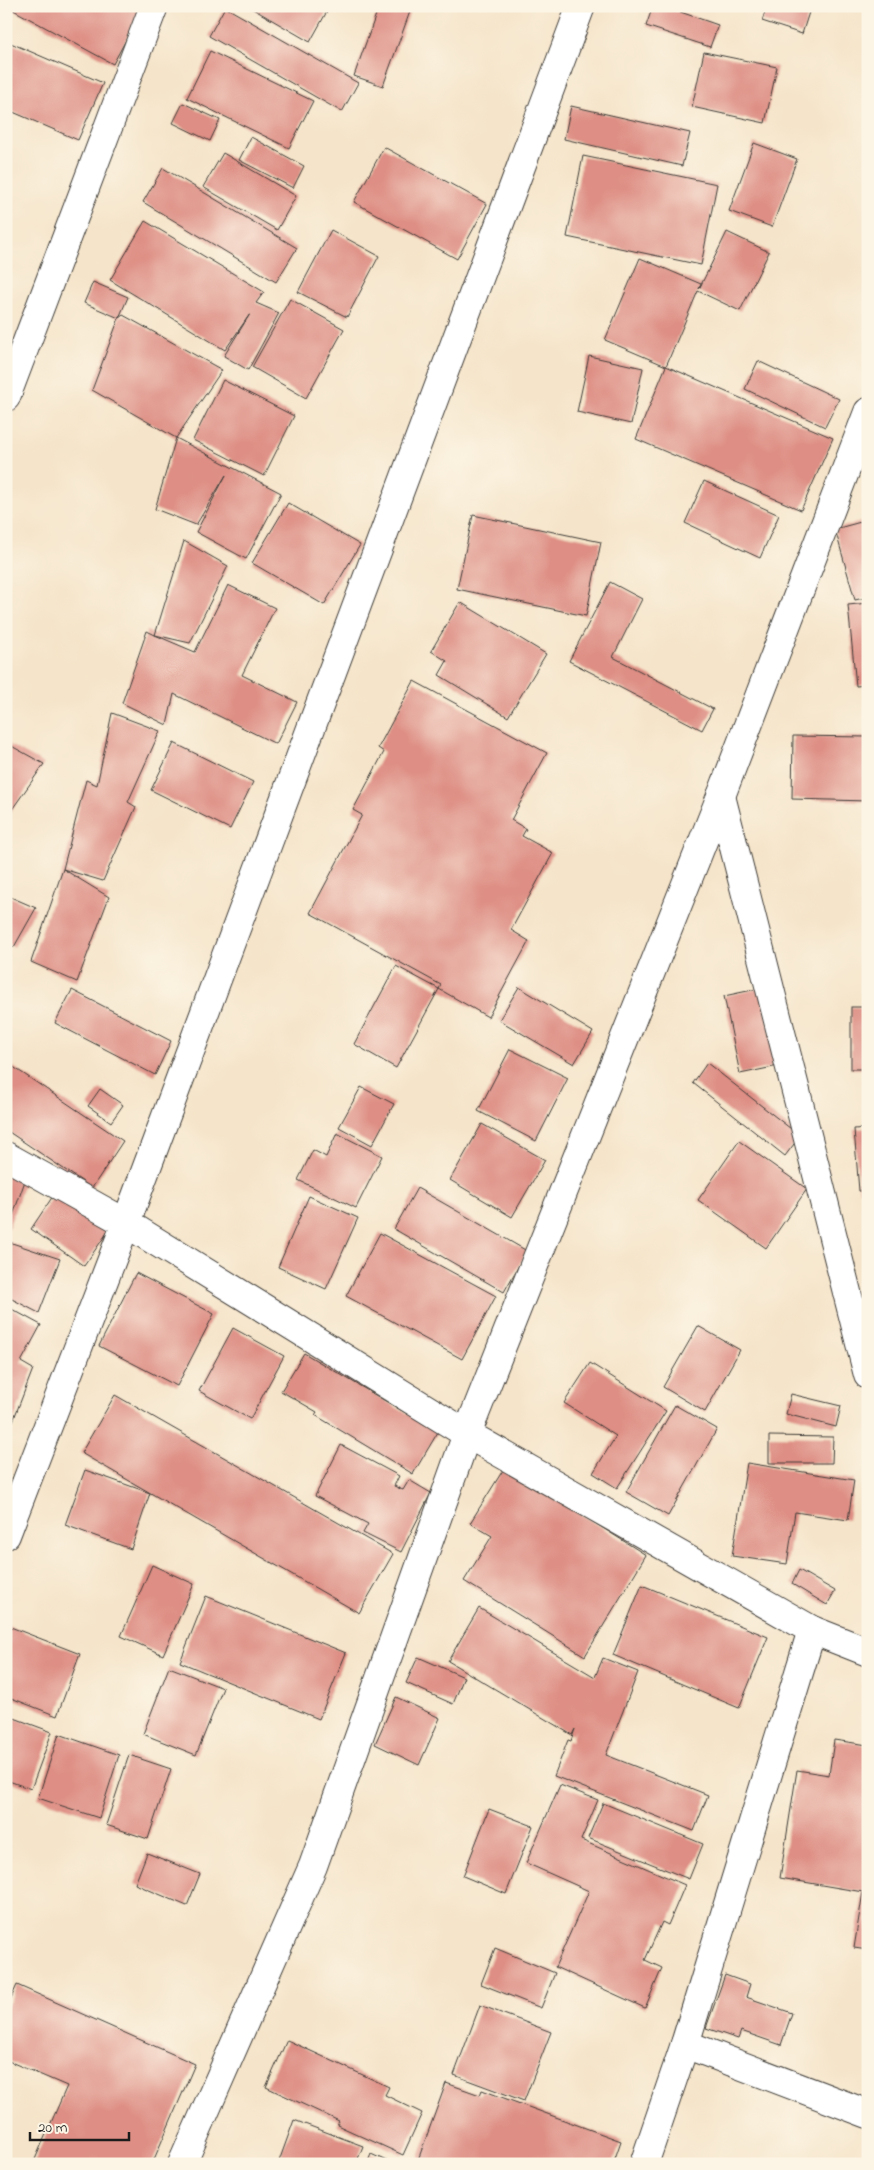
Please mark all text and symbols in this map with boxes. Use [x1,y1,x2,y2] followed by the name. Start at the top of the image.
[30,2110,129,2142] scale bar
[38,2117,68,2139] text: 20 m

